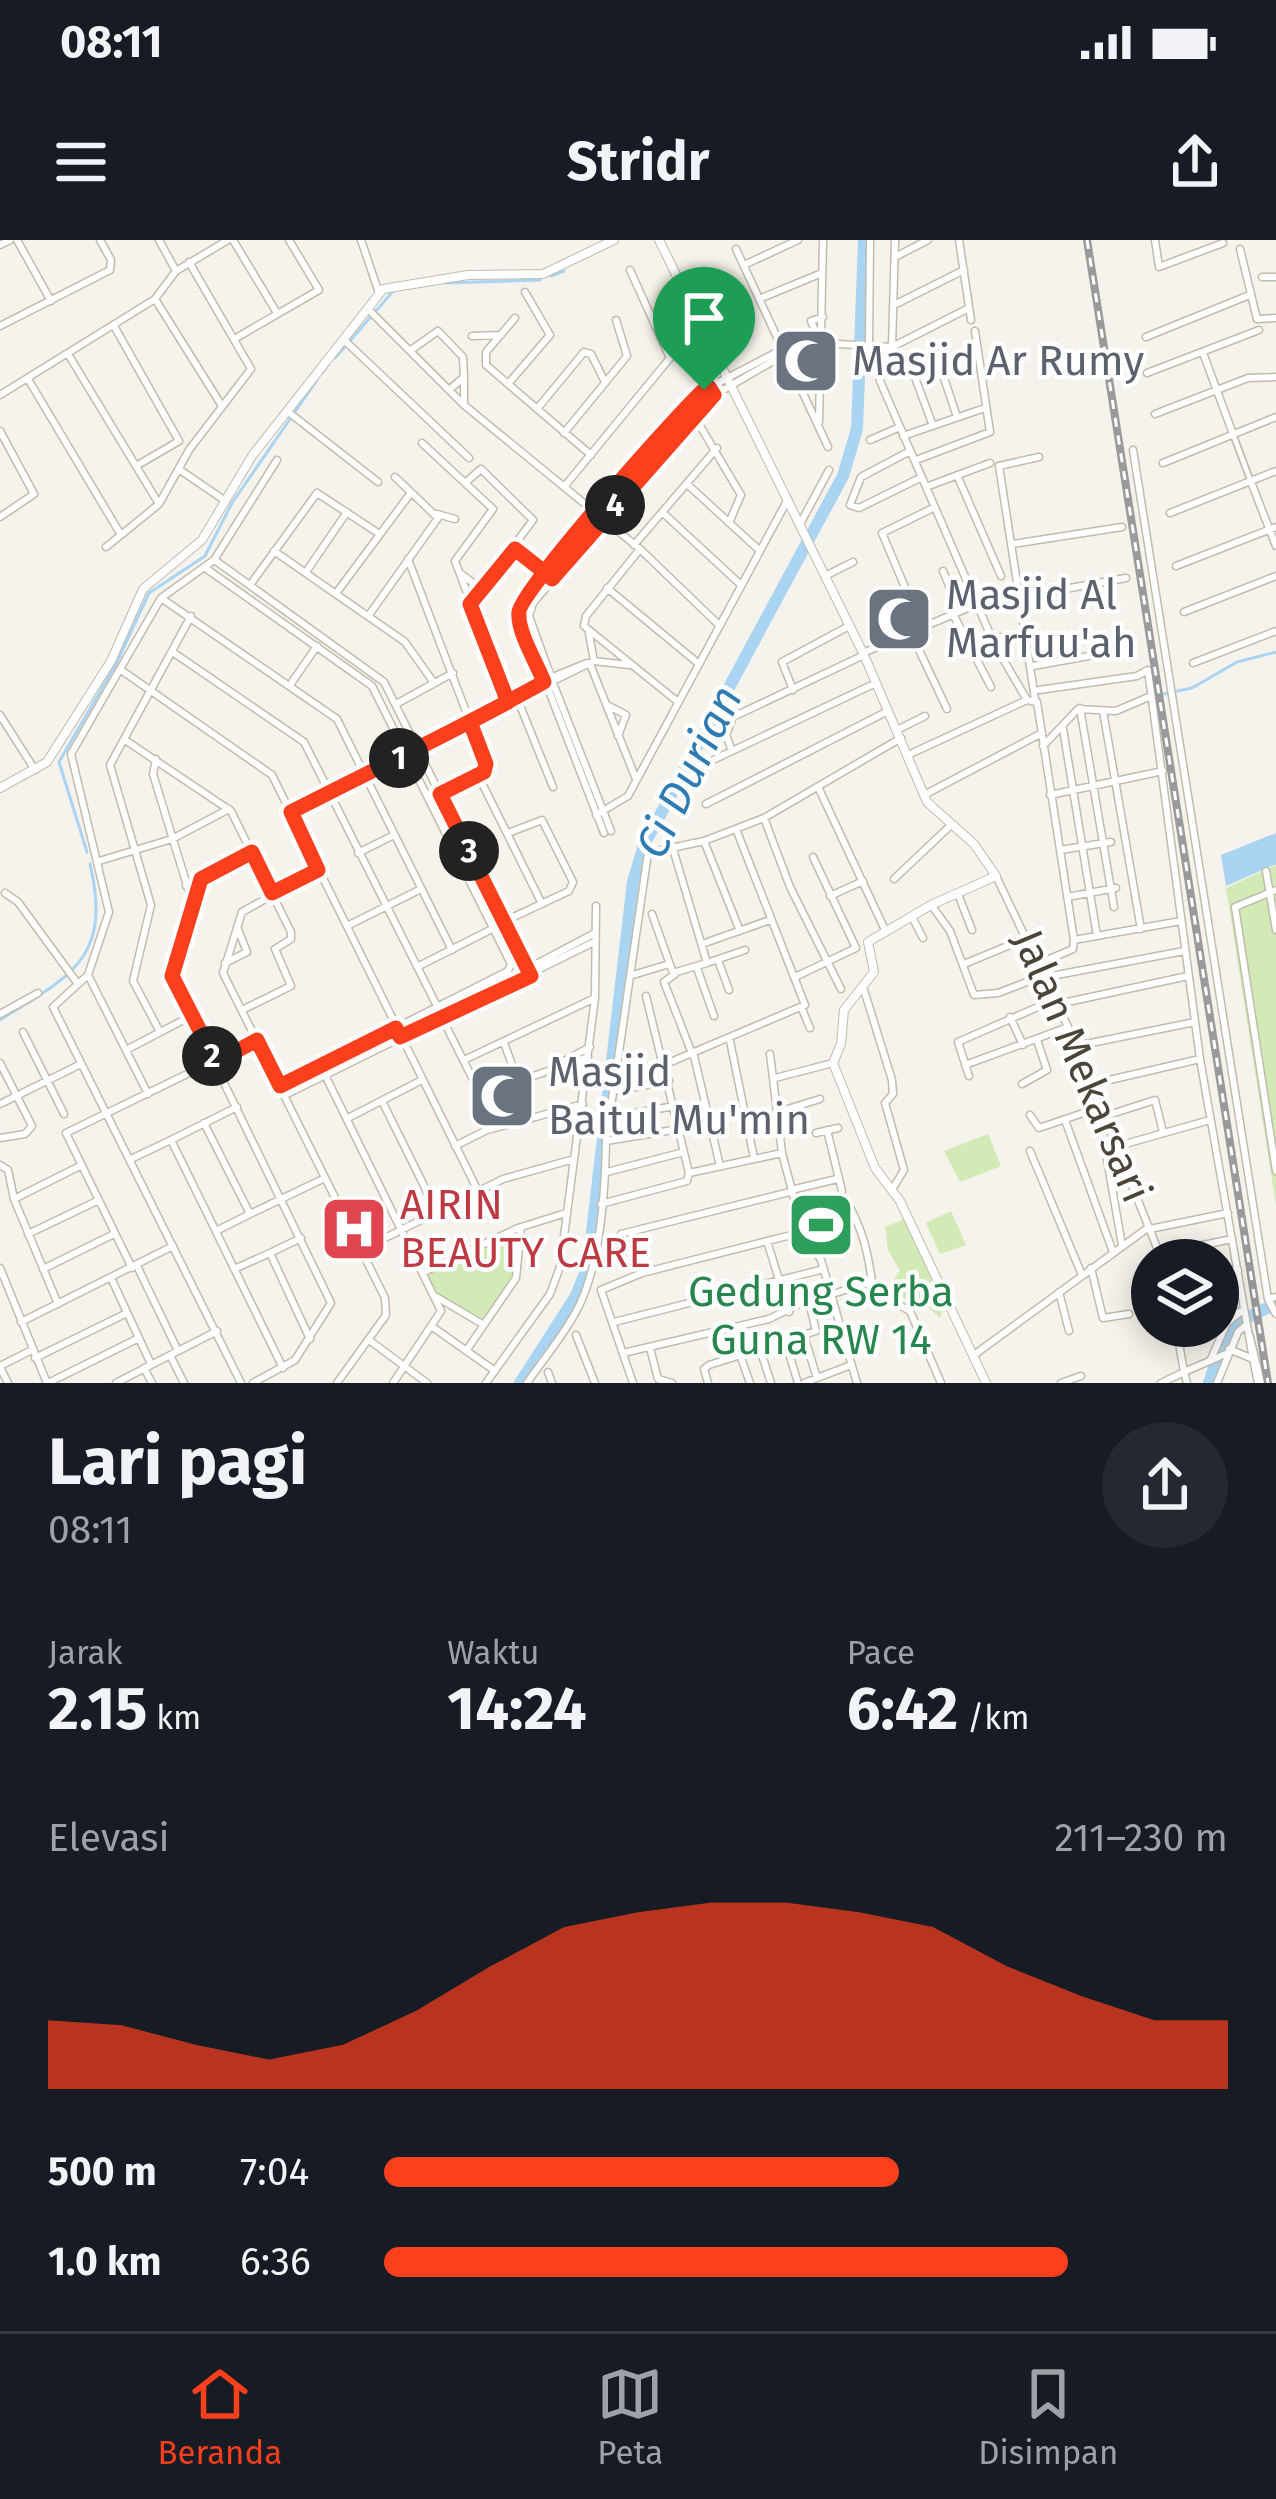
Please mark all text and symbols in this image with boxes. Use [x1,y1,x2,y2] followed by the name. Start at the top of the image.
[60,15,163,69] text: 08:11
[48,129,114,195] icon: menu
[1162,129,1228,195] icon: share
[567,130,709,194] text: Stridr
[653,267,755,390] pin
[671,285,737,351] icon: arrive
[771,326,841,396] mosque icon: Masjid Ar Rumy
[852,336,1145,386] place label: Masjid Ar Rumy
[585,475,645,535] pin: 4
[606,485,624,525] text: 4
[946,570,1137,668] place label: Masjid Al Marfuu'ah
[864,584,934,654] mosque icon: Masjid Al Marfuu'ah
[624,677,754,867] water label: Ci Durian
[369,728,429,788] pin: 1
[391,738,407,778] text: 1
[439,821,499,881] pin: 3
[460,831,478,871] text: 3
[1002,922,1162,1210] street label: Jalan Mekarsari
[182,1026,242,1086] pin: 2
[203,1036,221,1076] text: 2
[548,1047,810,1145] place label: Masjid Baitul Mu'min
[467,1061,537,1131] mosque icon: Masjid Baitul Mu'min
[400,1180,651,1278] place label: AIRIN BEAUTY CARE
[786,1190,856,1260] sports icon: Gedung Serba Guna RW 14
[319,1194,389,1264] hospital icon: AIRIN BEAUTY CARE
[1131,1239,1239,1347] map controls
[1131,1239,1239,1347] button: layers
[688,1267,954,1365] place label: Gedung Serba Guna RW 14
[48,1422,307,1501] text: Lari pagi
[1102,1422,1228,1548] button: share
[48,1507,132,1553] text: 08:11
[48,1633,122,1673] text: Jarak
[447,1633,540,1673] text: Waktu
[847,1633,915,1673] text: Pace
[48,1673,147,1745] text: 2.15
[447,1673,587,1745] text: 14:24
[847,1673,958,1745] text: 6:42
[147,1698,201,1738] text: km
[958,1698,1029,1738] text: /km
[48,1815,170,1861] text: Elevasi
[1054,1815,1228,1861] text: 211–230 m
[48,2149,157,2195] text: 500 m
[240,2149,309,2195] text: 7:04
[48,2239,161,2285] text: 1.0 km
[240,2239,311,2285] text: 6:36
[158,2361,282,2473] tab: Beranda
[597,2361,663,2473] tab: Peta
[978,2361,1118,2473] tab: Disimpan

